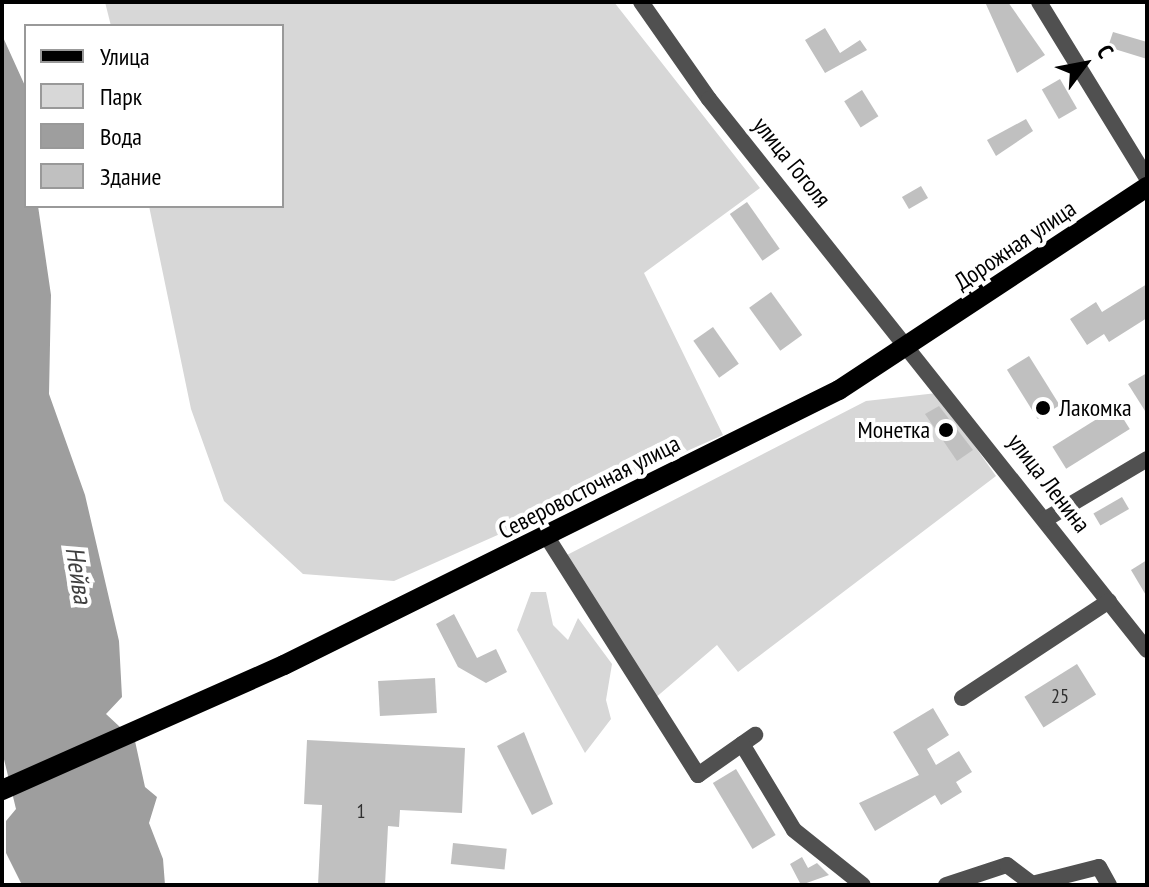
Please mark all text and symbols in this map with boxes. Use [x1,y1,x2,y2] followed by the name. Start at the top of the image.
[24,24,284,208] legend
[1045,24,1125,104] north arrow
[1091,40,1120,63] text: С
[100,41,150,72] text: Улица
[100,81,142,112] text: Парк
[747,111,837,213] street label: улица Гоголя
[100,121,142,152] text: Вода
[100,161,161,192] text: Здание
[949,194,1081,296] street label: Дорожная улица
[1059,394,1132,422] place label: Лакомка
[1034,399,1052,417] marker: Лакомка
[857,416,930,444] place label: Монетка
[937,421,955,439] marker: Монетка
[1002,428,1096,538] street label: улица Ленина
[493,429,685,545] street label: Северовосточная улица
[59,544,99,606] water label: Нейва
[1051,684,1069,708] house number: 25
[357,799,365,823] house number: 1

